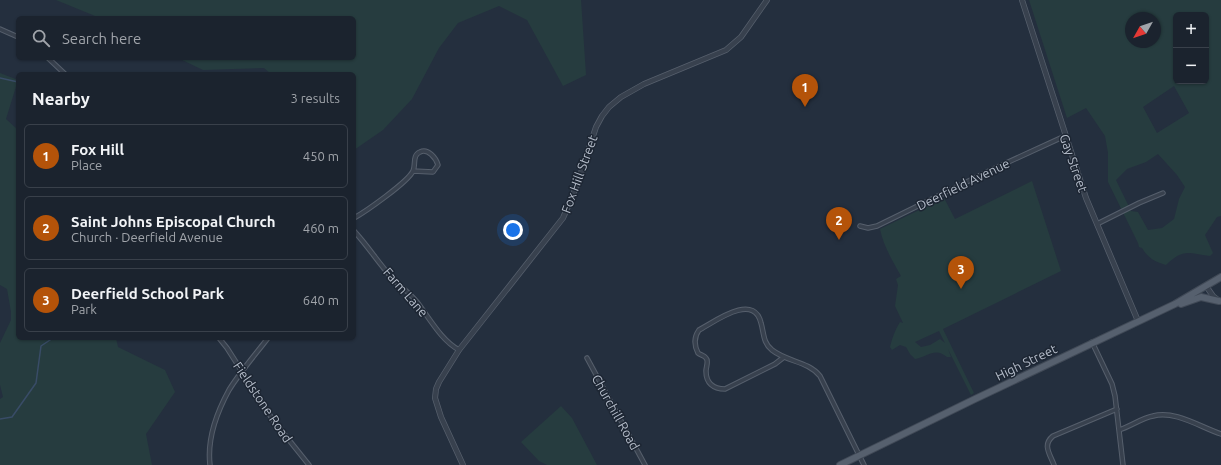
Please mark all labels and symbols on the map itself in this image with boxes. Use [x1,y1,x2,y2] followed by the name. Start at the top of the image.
[1125,12,1161,48] north arrow
[792,74,818,107] pin: 1
[1057,132,1091,194] street label: Gay Street
[558,133,600,215] street label: Fox Hill Street
[914,155,1012,213] street label: Deerfield Avenue
[826,207,852,240] pin: 2
[503,220,523,240] your location
[948,256,974,289] pin: 3
[381,265,431,319] street label: Farm Lane
[993,341,1059,383] street label: High Street
[231,359,295,445] street label: Fieldstone Road
[589,372,643,452] street label: Churchill Road

